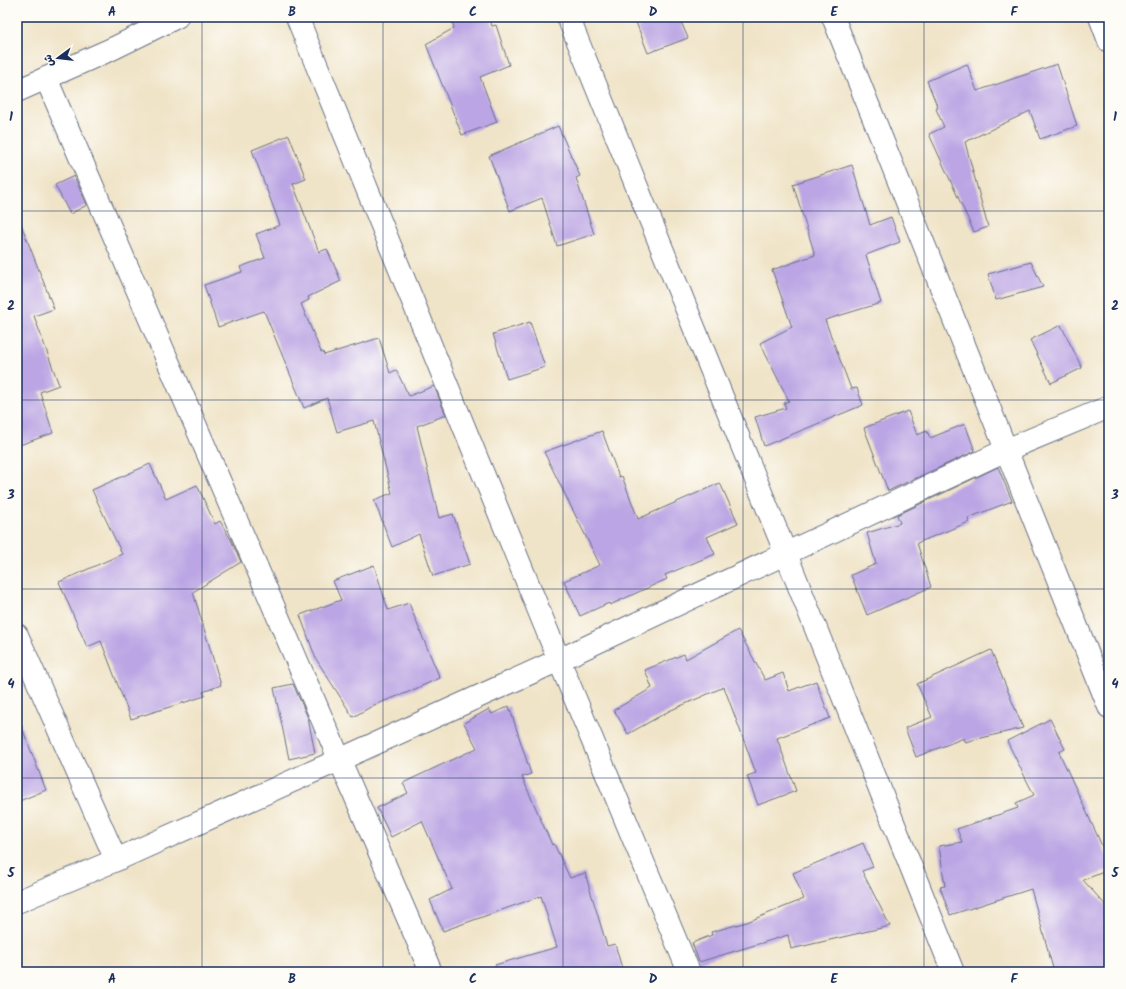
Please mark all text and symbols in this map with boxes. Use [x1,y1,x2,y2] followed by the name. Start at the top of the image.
[108,2,116,23] text: A
[288,2,296,23] text: B
[469,2,477,23] text: C
[649,2,658,23] text: D
[830,2,838,23] text: E
[1010,2,1018,23] text: F
[38,38,78,78] north arrow
[39,52,60,69] text: ش
[9,107,13,128] text: 1
[1113,107,1117,128] text: 1
[7,296,15,317] text: 2
[1111,296,1119,317] text: 2
[6,485,15,506] text: 3
[1110,485,1119,506] text: 3
[7,674,15,695] text: 4
[1111,674,1119,695] text: 4
[7,863,16,884] text: 5
[1111,863,1120,884] text: 5
[108,969,116,989] text: A
[288,969,296,989] text: B
[469,969,477,989] text: C
[649,969,658,989] text: D
[830,969,838,989] text: E
[1010,969,1018,989] text: F

